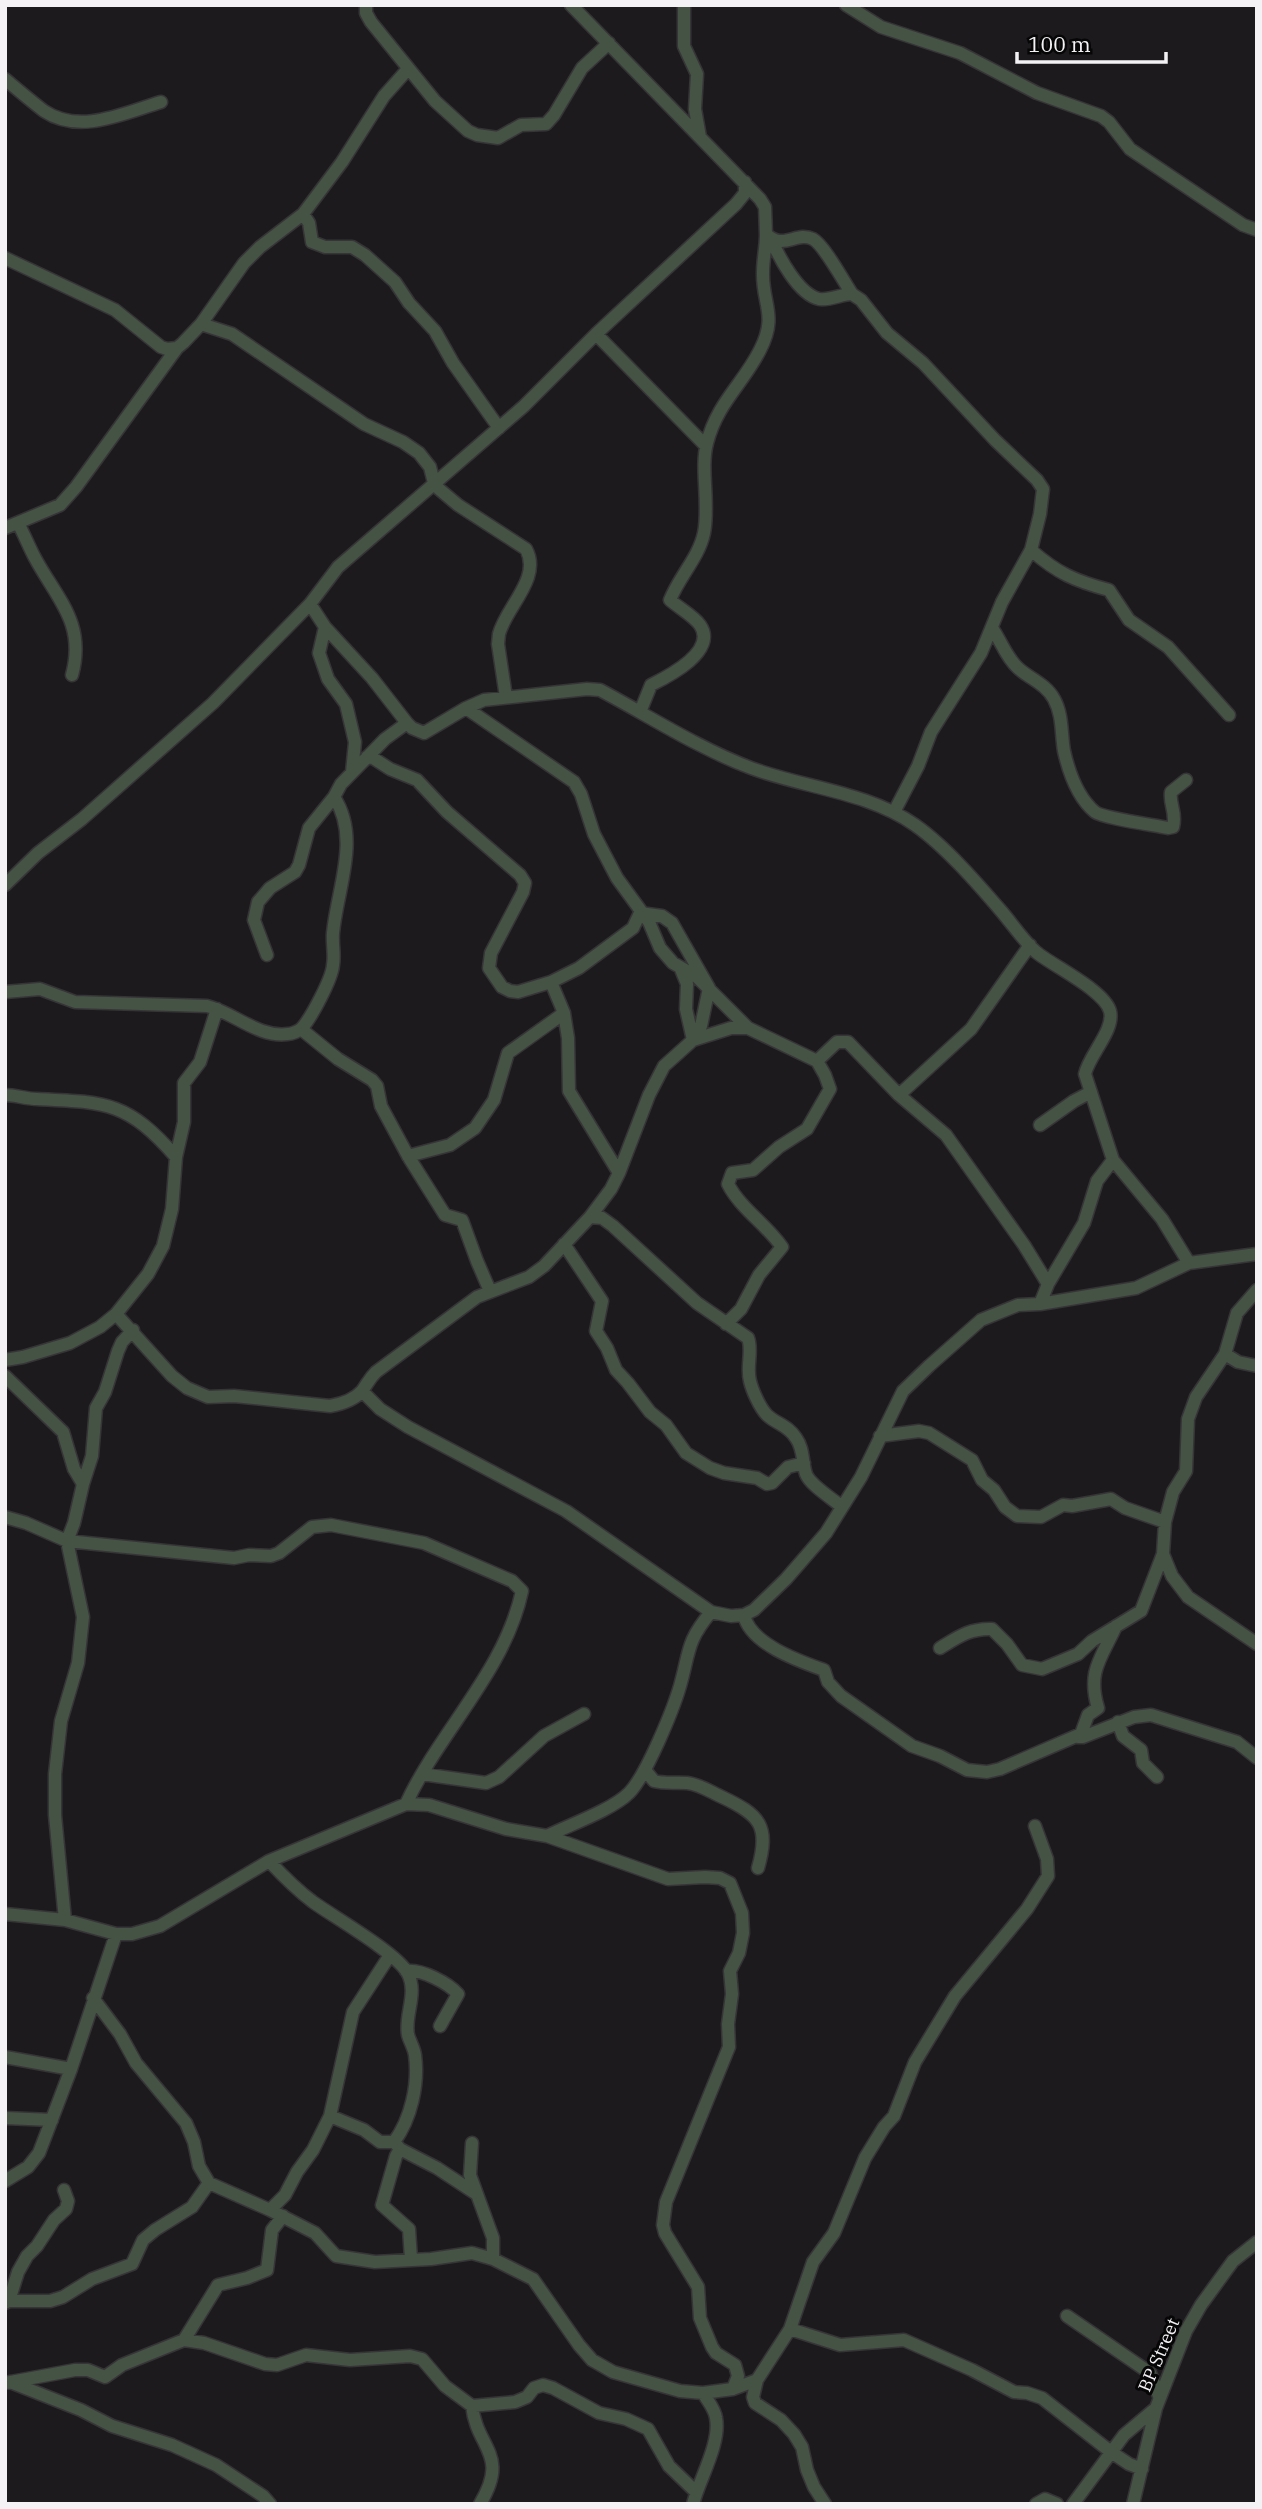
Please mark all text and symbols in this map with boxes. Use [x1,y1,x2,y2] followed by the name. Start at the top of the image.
[1017,21,1166,65] scale bar
[1028,30,1091,58] text: 100 m
[1133,2314,1184,2395] street label: BP Street

